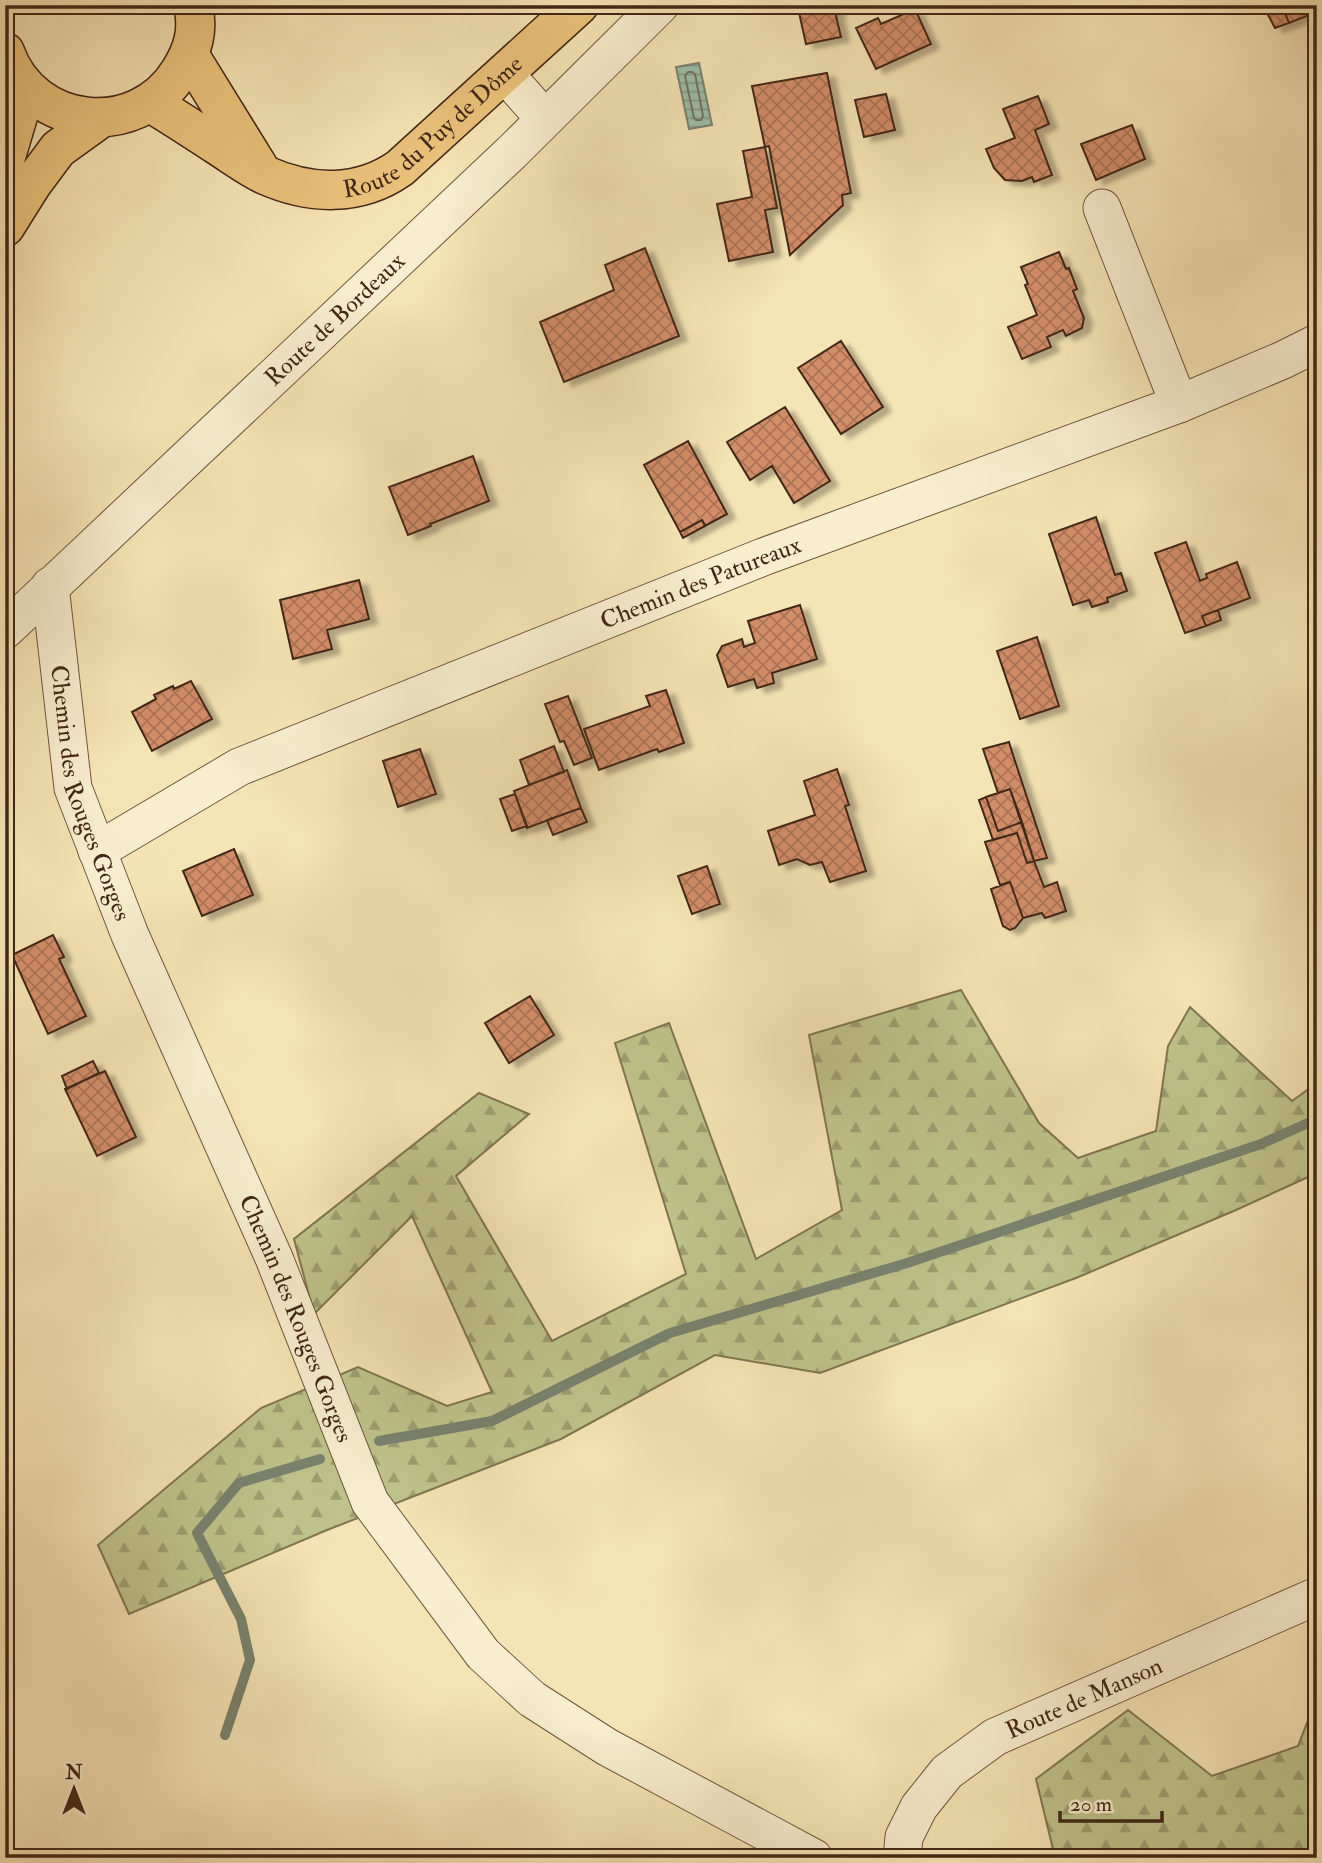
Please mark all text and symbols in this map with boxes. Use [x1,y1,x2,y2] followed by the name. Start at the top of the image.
[341,49,529,205] street label: Route du Puy de Dôme
[258,245,412,393] street label: Route de Bordeaux
[596,529,805,636] street label: Chemin des Patureaux
[44,663,138,925] street label: Chemin des Rouges Gorges
[232,1190,360,1447] street label: Chemin des Rouges Gorges
[1001,1650,1167,1746] street label: Route de Manson
[38,1755,108,1825] north arrow
[64,1761,83,1785] text: N
[1060,1779,1161,1823] scale bar
[1070,1791,1112,1818] text: 20 m

